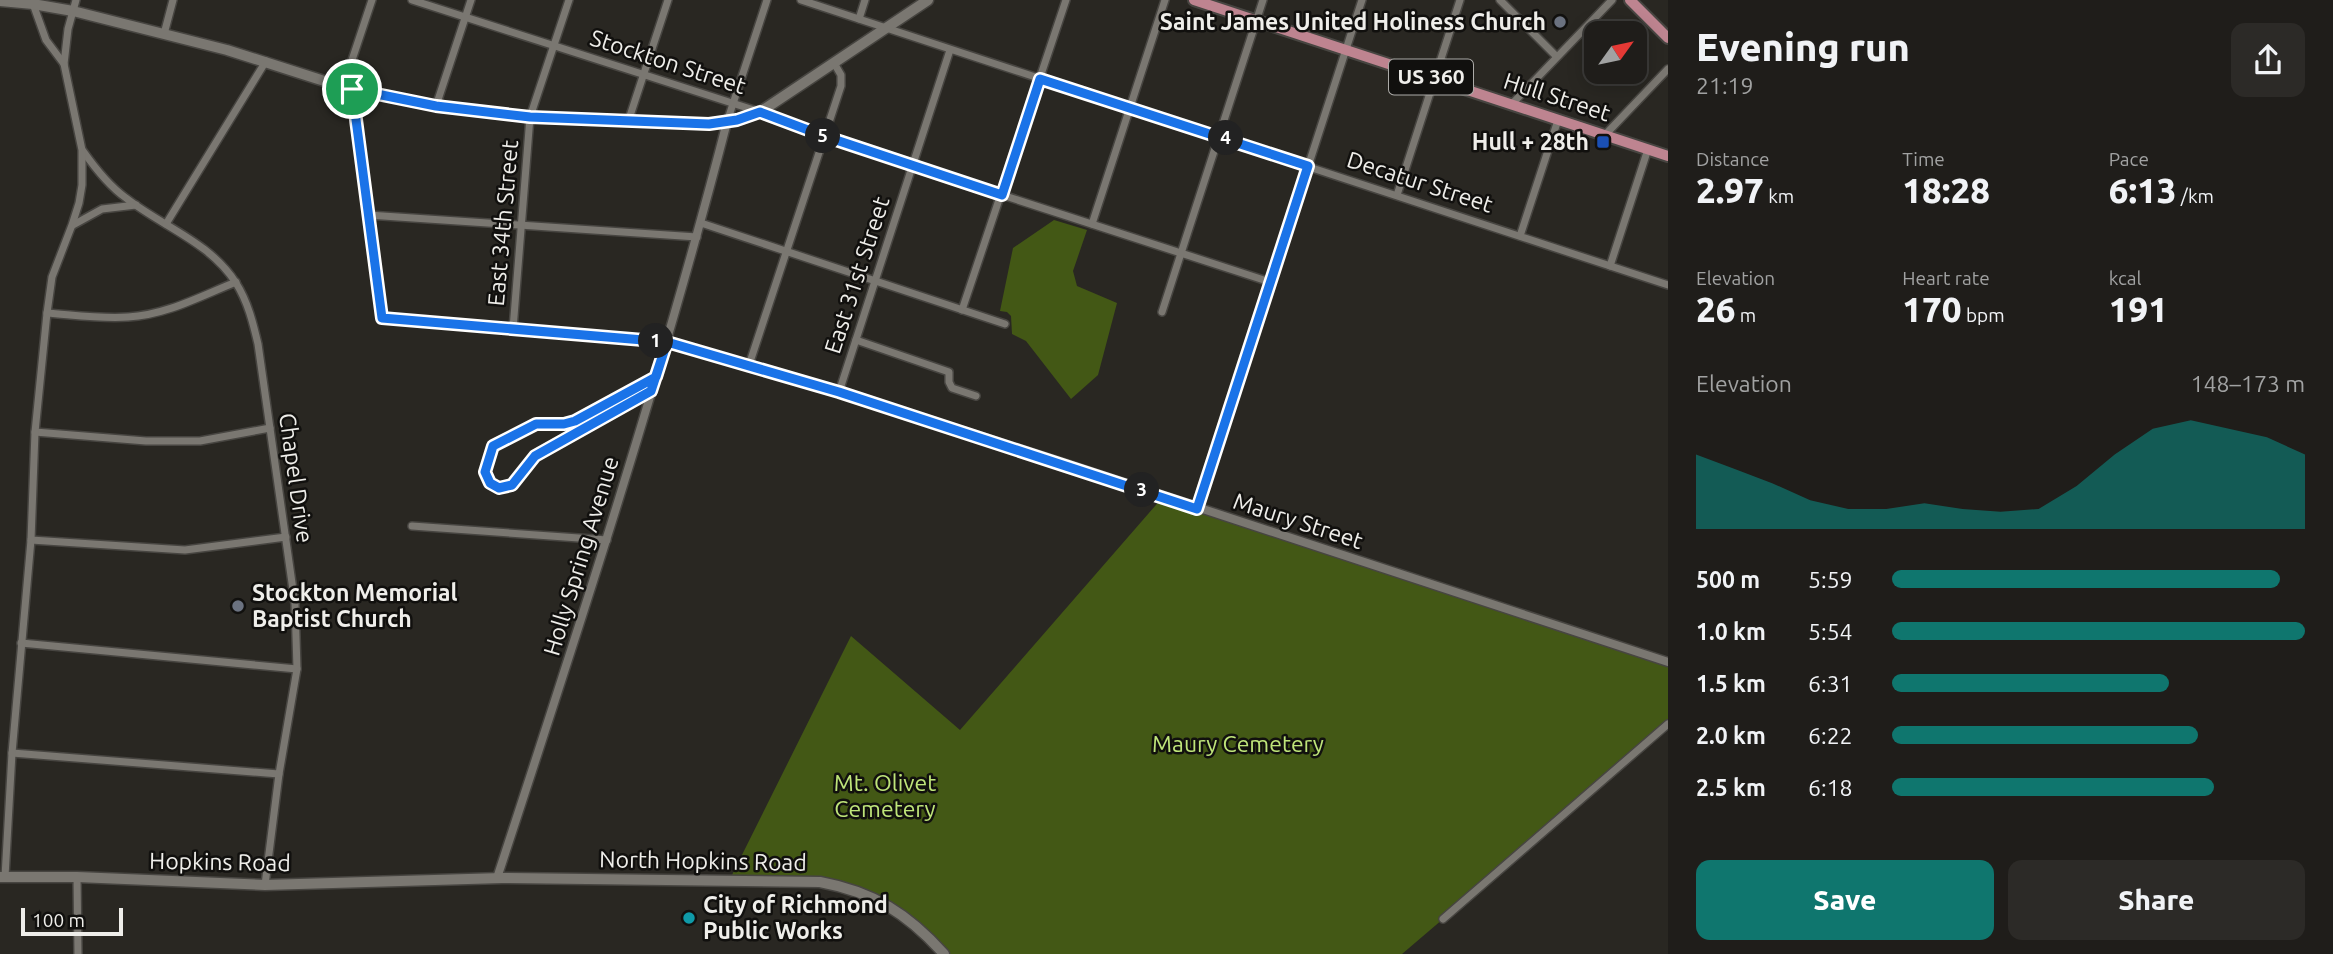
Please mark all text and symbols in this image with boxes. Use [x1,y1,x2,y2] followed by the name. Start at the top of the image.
[1160,9,1546,34] place label: Saint James United Holiness Church
[1552,14,1568,30] marker: Saint James United Holiness Church
[1584,21,1647,84] north arrow
[1584,21,1647,84] map controls
[2231,23,2305,97] button: share
[587,25,749,98] street label: Stockton Street
[1696,26,1910,68] text: Evening run
[322,59,382,119] pin
[1389,60,1473,94] road number: US 360
[1501,68,1614,126] street label: Hull Street
[333,70,371,108] icon: arrive
[1696,73,1754,98] text: 21:19
[806,118,840,154] pin: 5
[1208,120,1244,156] pin: 4
[817,124,828,146] text: 5
[1220,126,1231,148] text: 4
[1472,129,1589,154] place label: Hull + 28th
[1595,134,1611,150] marker: Hull + 28th
[483,139,522,307] street label: East 34th Street
[1344,146,1496,217] street label: Decatur Street
[1696,148,1770,170] text: Distance
[1902,148,1945,170] text: Time
[2109,148,2149,170] text: Pace
[1696,170,1764,210] text: 2.97
[1902,170,1990,210] text: 18:28
[2109,170,2177,210] text: 6:13
[1764,185,1794,207] text: km
[2177,185,2214,207] text: /km
[819,193,894,356] street label: East 31st Street
[1696,267,1775,289] text: Elevation
[1902,267,1990,289] text: Heart rate
[2109,267,2141,289] text: kcal
[1696,289,1735,329] text: 26
[1902,289,1962,329] text: 170
[2109,289,2168,329] text: 191
[1735,304,1756,326] text: m
[1962,304,2005,326] text: bpm
[638,324,674,358] pin: 1
[650,329,661,351] text: 1
[1696,371,1792,396] text: Elevation
[2191,371,2305,396] text: 148–173 m
[275,411,318,544] street label: Chapel Drive
[538,453,623,658] street label: Holly Spring Avenue
[1124,472,1160,508] pin: 3
[1136,478,1147,500] text: 3
[1230,488,1366,553] street label: Maury Street
[1696,567,1760,592] text: 500 m
[1808,567,1853,592] text: 5:59
[252,580,458,631] place label: Stockton Memorial Baptist Church
[230,598,246,614] marker: Stockton Memorial Baptist Church
[1696,619,1766,644] text: 1.0 km
[1808,619,1853,644] text: 5:54
[1696,671,1766,696] text: 1.5 km
[1808,671,1853,696] text: 6:31
[1696,723,1766,748] text: 2.0 km
[1808,723,1853,748] text: 6:22
[1152,731,1324,756] park label: Maury Cemetery
[834,770,936,821] park label: Mt. Olivet Cemetery
[1696,775,1766,800] text: 2.5 km
[1808,775,1853,800] text: 6:18
[599,846,807,875] street label: North Hopkins Road
[149,848,291,875] street label: Hopkins Road
[1696,860,1994,940] button: Save
[2008,860,2305,940] button: Share
[703,892,888,943] place label: City of Richmond Public Works
[21,905,122,937] scale bar
[32,909,85,931] text: 100 m
[681,910,697,926] marker: City of Richmond Public Works

